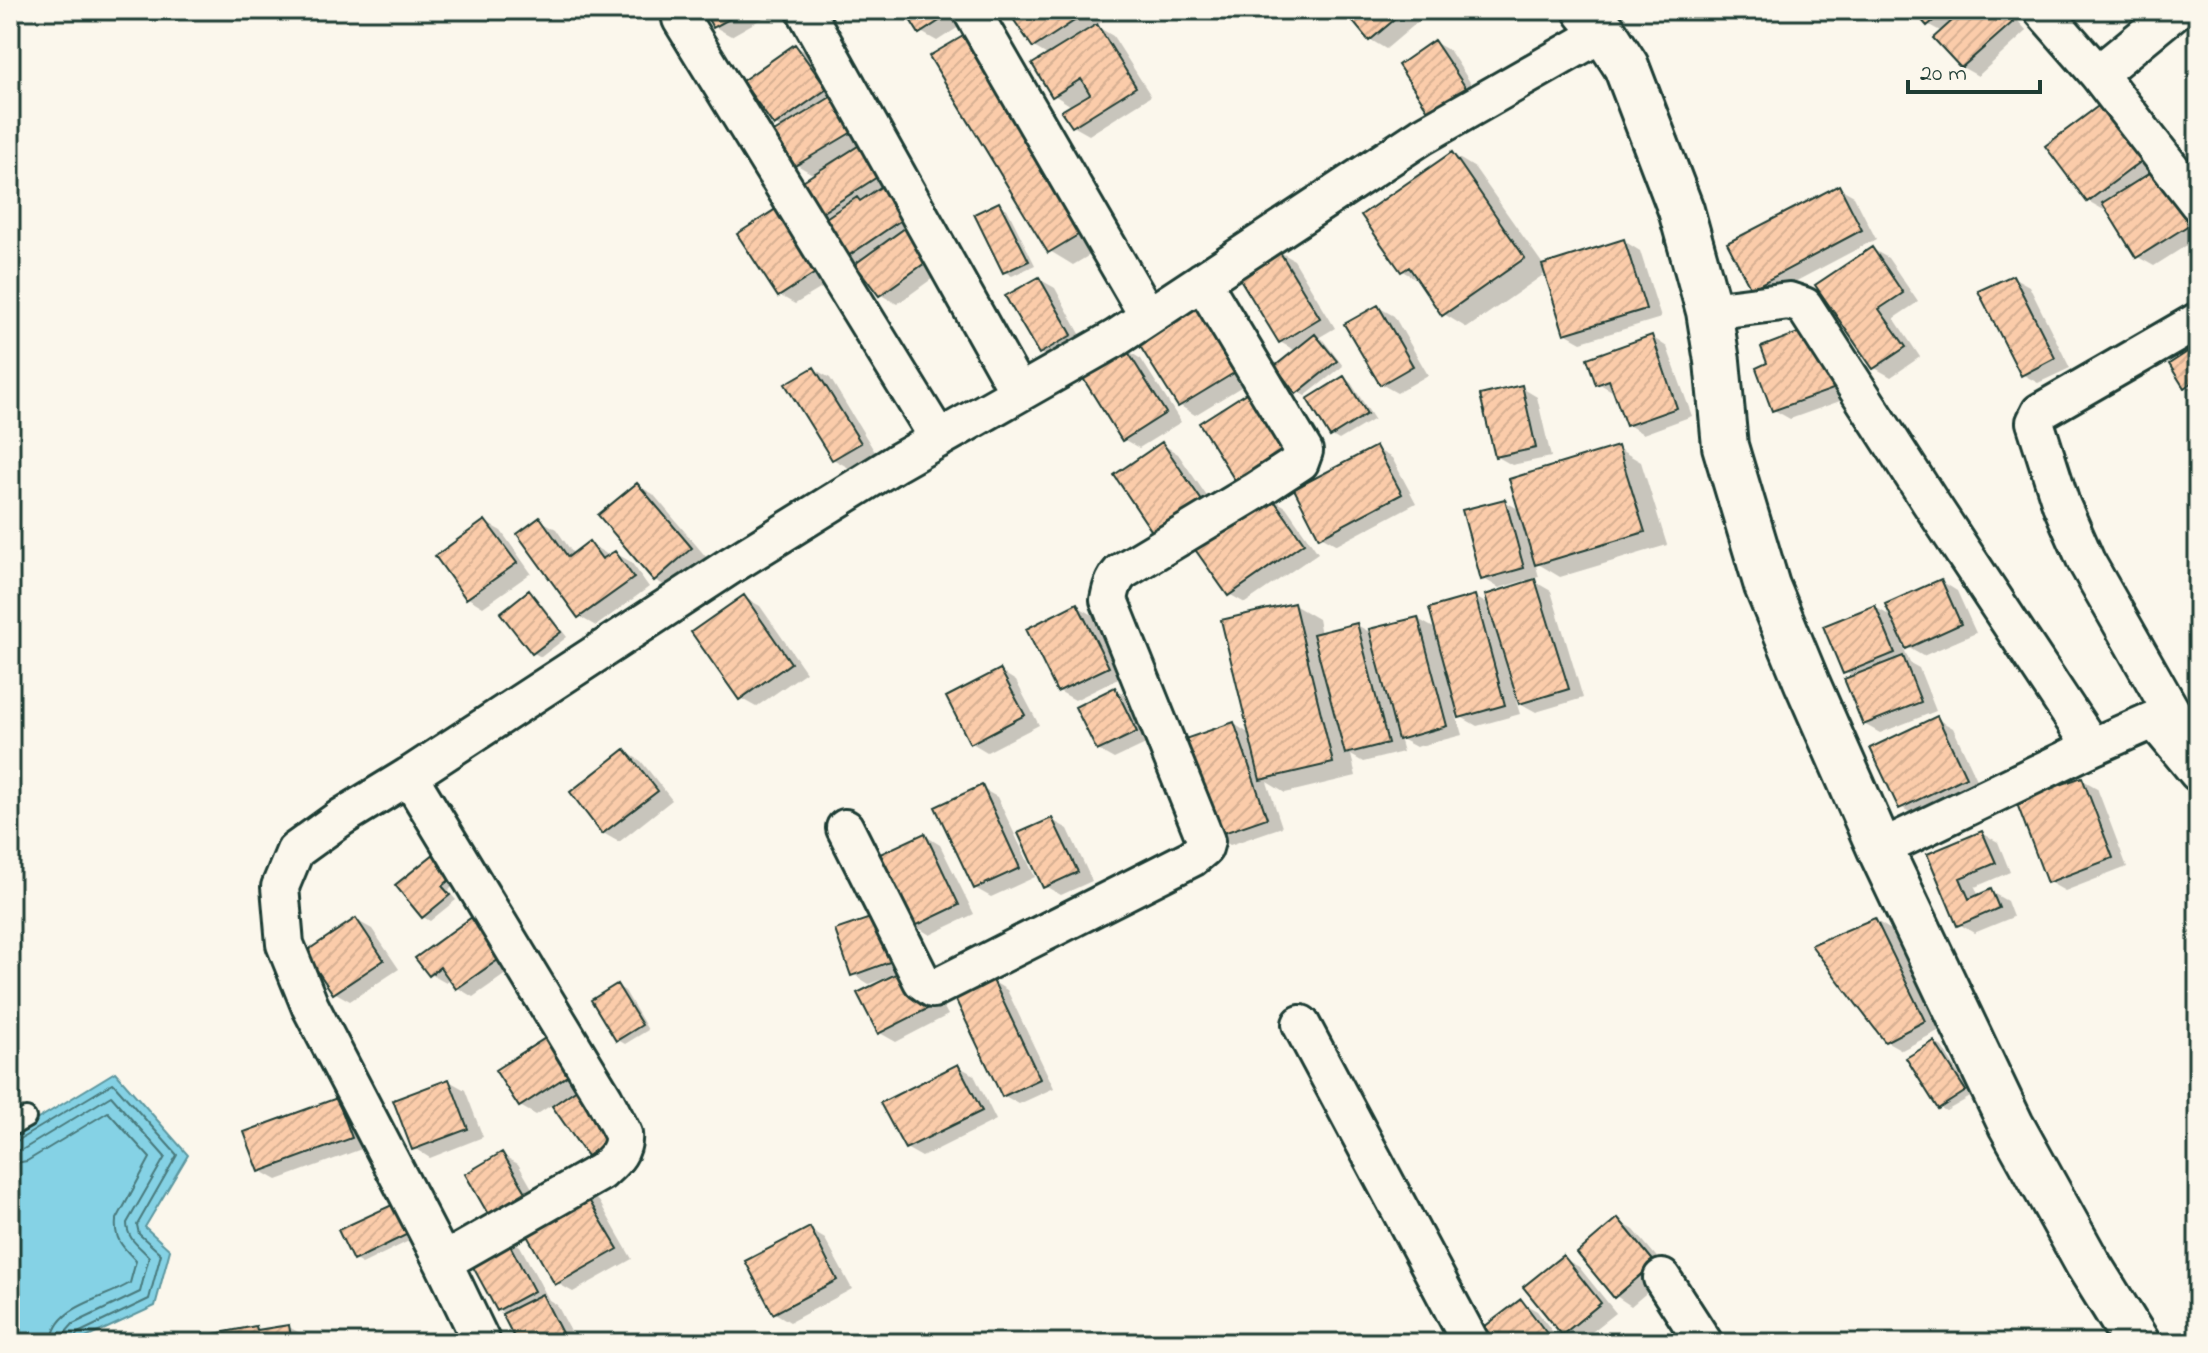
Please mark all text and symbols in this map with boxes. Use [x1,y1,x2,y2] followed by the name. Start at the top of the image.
[1908,44,2040,94] scale bar
[1920,57,1967,92] text: 20 m

